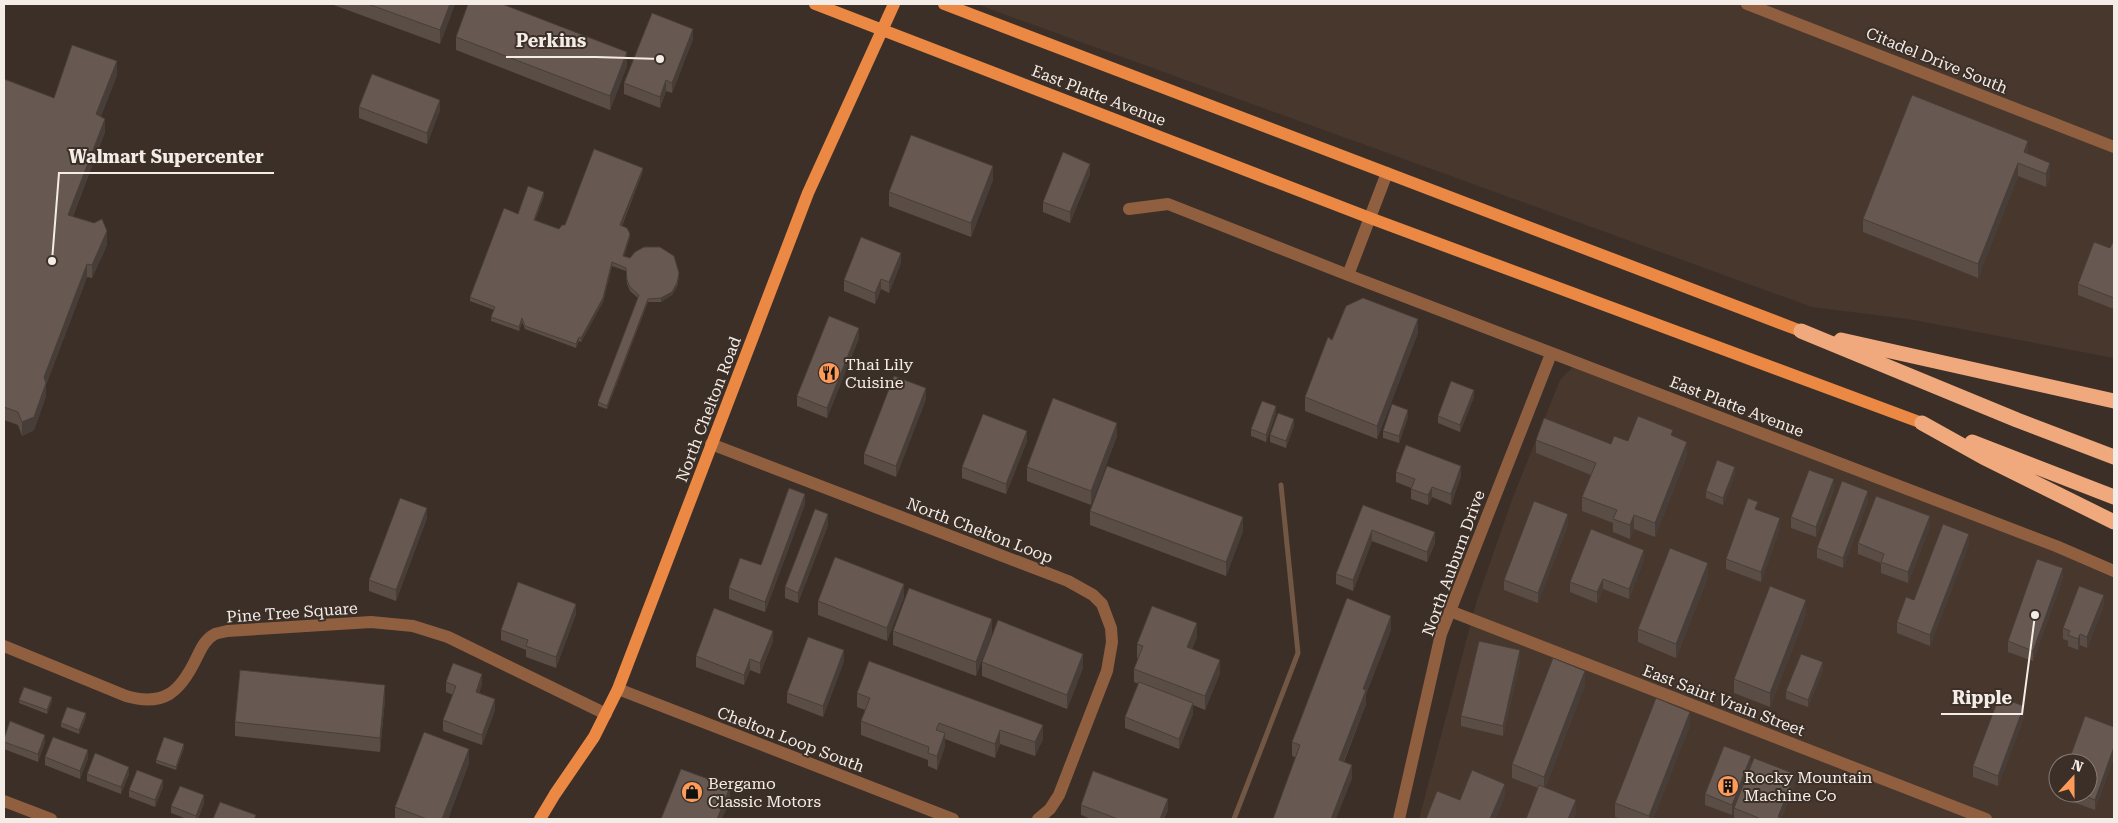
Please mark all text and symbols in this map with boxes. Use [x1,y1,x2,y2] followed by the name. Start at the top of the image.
[1863,23,2010,98] street label: Citadel Drive South
[506,24,596,57] callout: Perkins
[516,30,586,51] text: Perkins
[1029,61,1169,130] street label: East Platte Avenue
[59,140,274,173] callout: Walmart Supercenter
[68,146,264,167] text: Walmart Supercenter
[672,334,745,485] street label: North Chelton Road
[845,355,914,392] place label: Thai Lily Cuisine
[817,361,841,385] restaurant icon: Thai Lily Cuisine
[1667,372,1807,441] street label: East Platte Avenue
[1418,488,1489,639] street label: North Auburn Drive
[904,494,1056,567] street label: North Chelton Loop
[226,598,358,627] street label: Pine Tree Square
[1640,661,1808,740] street label: East Saint Vrain Street
[1941,681,2022,714] callout: Ripple
[1952,687,2012,708] text: Ripple
[715,703,867,776] street label: Chelton Loop South
[2048,753,2098,803] north arrow
[2070,756,2086,775] text: N
[1744,768,1872,805] place label: Rocky Mountain Machine Co
[708,774,821,811] place label: Bergamo Classic Motors
[1716,774,1740,798] building icon: Rocky Mountain Machine Co
[680,780,704,804] shop icon: Bergamo Classic Motors

